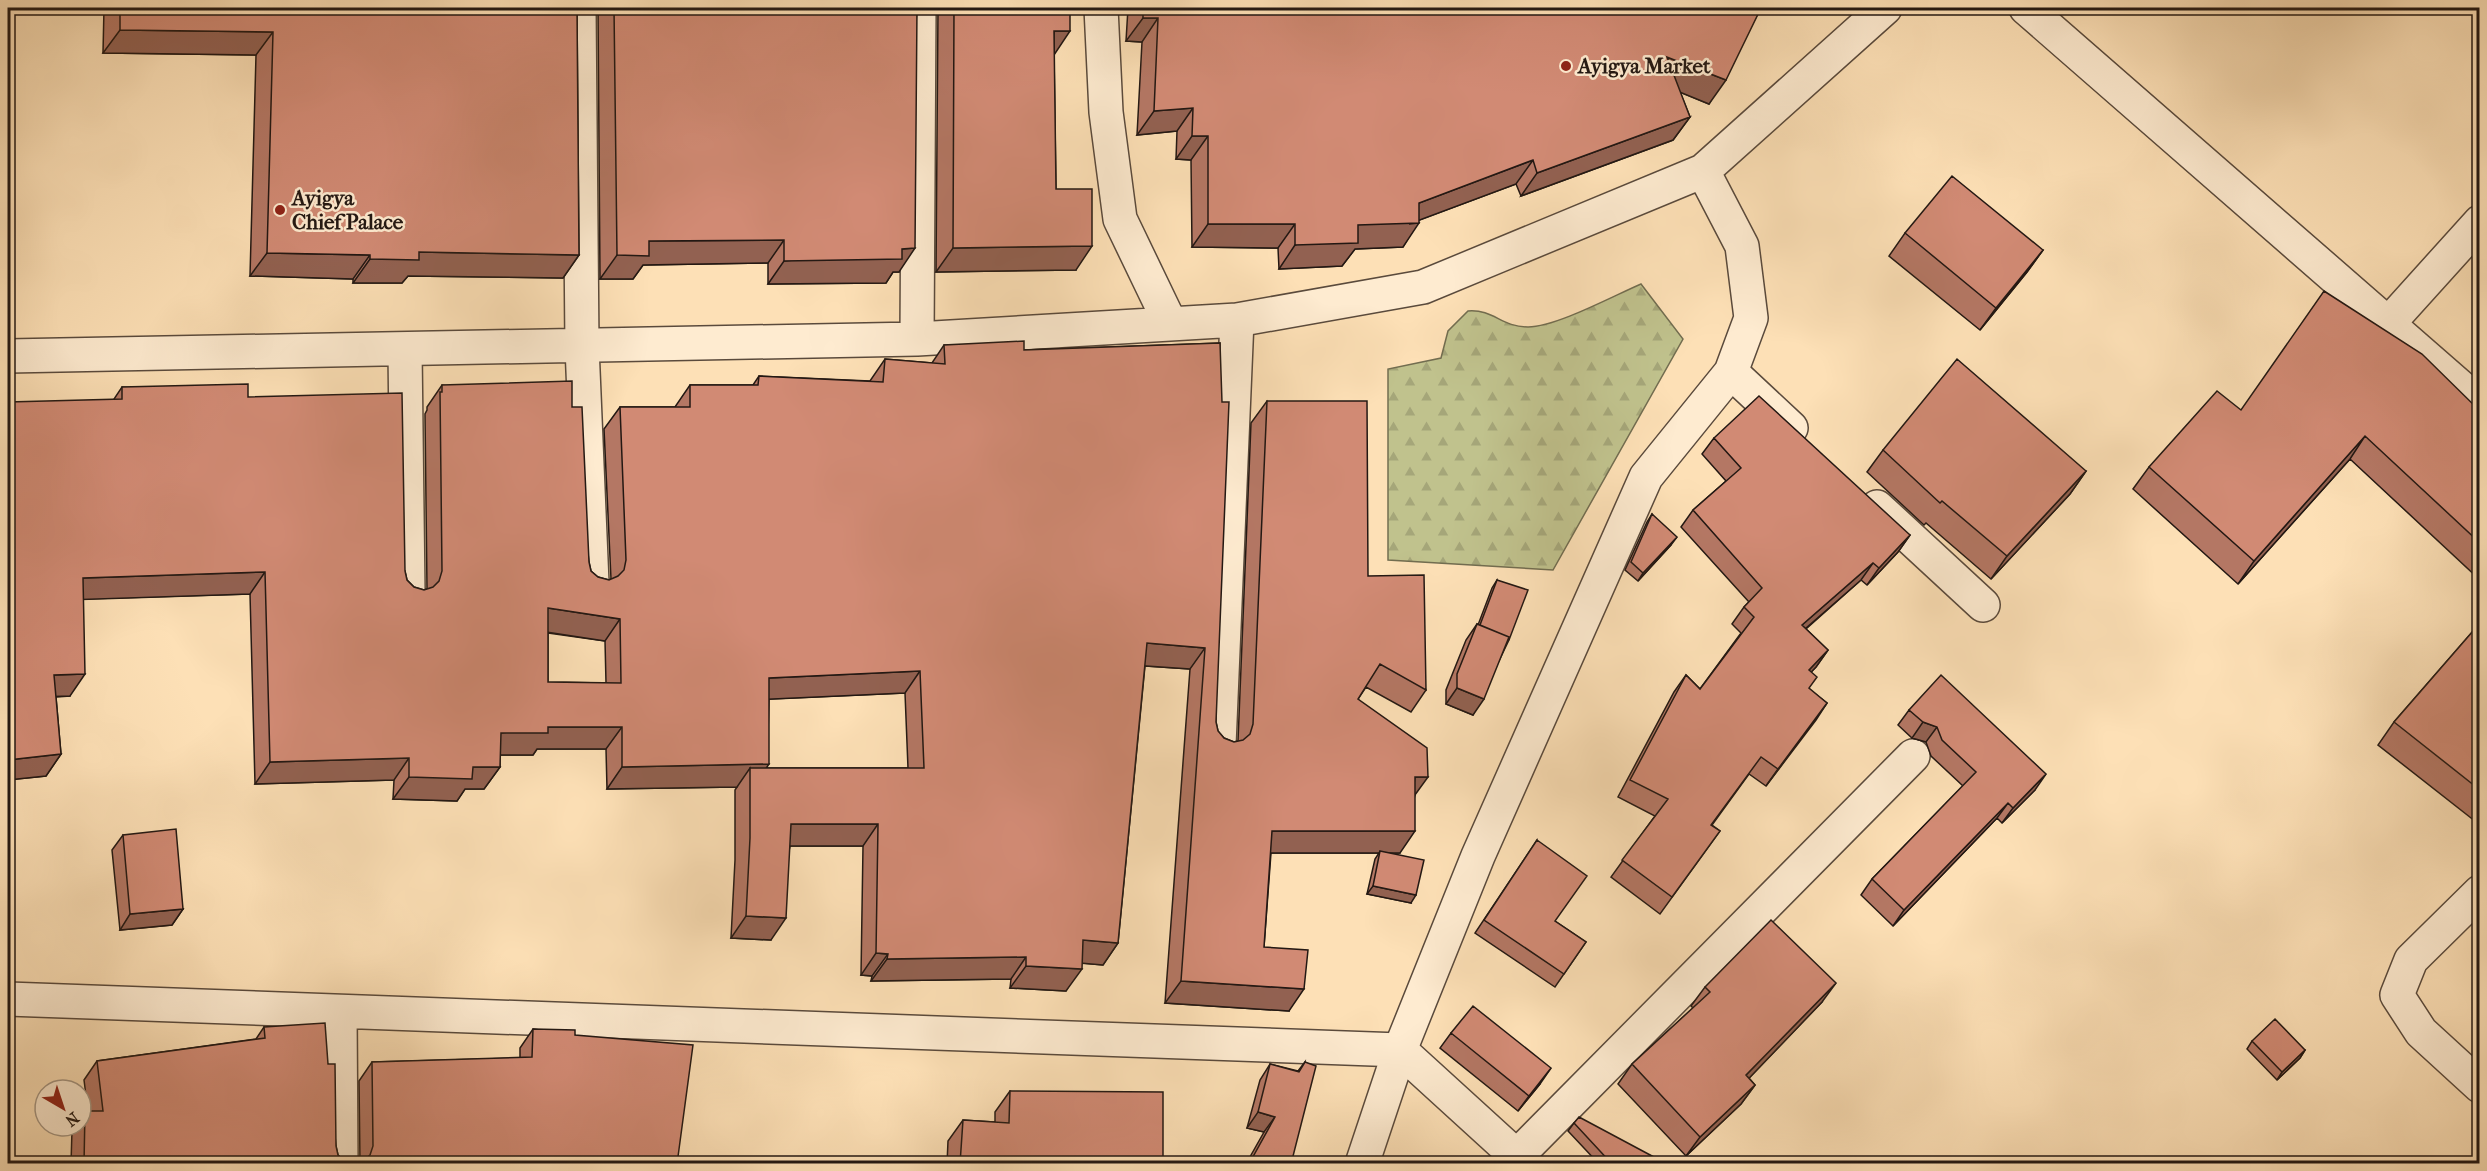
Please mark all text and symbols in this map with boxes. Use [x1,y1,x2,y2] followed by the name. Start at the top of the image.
[1576,54,1711,78] place label: Ayigya Market
[1559,59,1573,73] marker: Ayigya Market
[290,186,404,234] place label: Ayigya Chief Palace
[273,203,287,217] marker: Ayigya Chief Palace
[33,1078,93,1138] north arrow
[61,1108,83,1131] text: N

